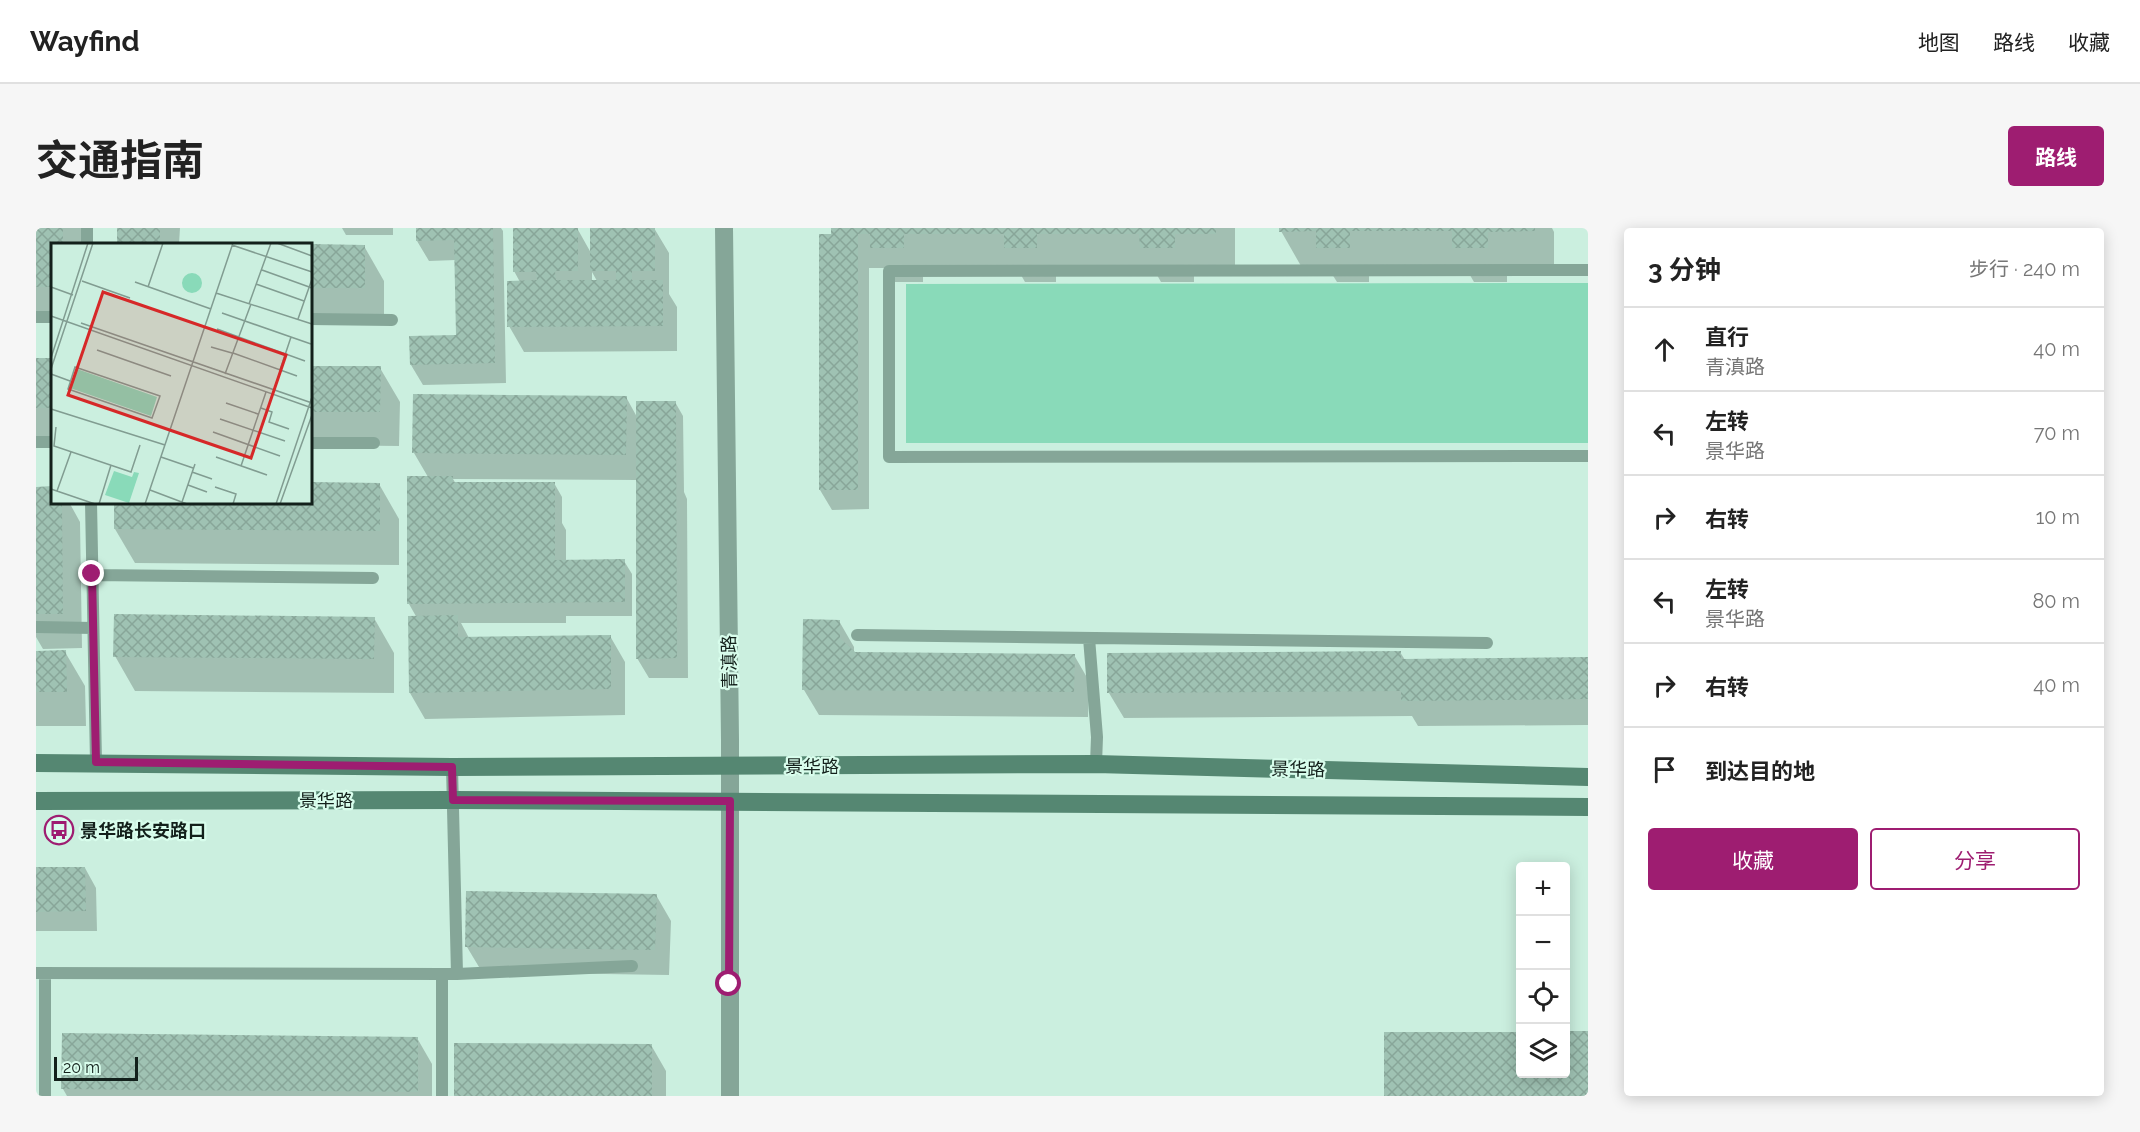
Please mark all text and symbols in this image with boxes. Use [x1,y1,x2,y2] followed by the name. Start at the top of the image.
[30,25,140,58] text: Wayfind
[1918,30,1960,55] text: 地图
[1993,30,2035,55] text: 路线
[2068,30,2110,55] text: 收藏
[2008,126,2104,186] button: 路线
[36,136,204,185] text: 交通指南
[51,243,312,504] inset map
[1648,255,1721,285] text: 3 分钟
[1969,257,2080,281] text: 步行 · 240 m
[1705,324,1749,350] text: 直行
[1648,333,1681,366] icon: ahead
[2033,337,2080,361] text: 40 m
[1705,355,1765,379] text: 青滇路
[1705,408,1749,434] text: 左转
[1648,417,1681,450] icon: left
[2034,421,2080,445] text: 70 m
[1705,439,1765,463] text: 景华路
[1648,501,1681,534] icon: right
[2036,505,2080,529] text: 10 m
[1705,506,1749,532] text: 右转
[78,560,104,586] route end
[1705,576,1749,602] text: 左转
[1648,585,1681,618] icon: left
[2032,589,2080,613] text: 80 m
[1705,607,1765,631] text: 景华路
[718,635,740,689] street label: 青滇路
[1648,669,1681,702] icon: right
[2033,673,2080,697] text: 40 m
[1705,674,1749,700] text: 右转
[1648,753,1681,786] icon: arrive
[785,756,839,777] street label: 景华路
[1271,758,1325,780] street label: 景华路
[1705,758,1815,784] text: 到达目的地
[299,790,353,811] street label: 景华路
[43,814,75,846] bus stop icon: 景华路长安路口
[80,820,206,841] place label: 景华路长安路口
[1648,828,1858,890] button: 收藏
[1870,828,2080,890] button: 分享
[1516,862,1570,1078] map controls
[1516,862,1570,916] button: +
[1516,916,1570,970] button: −
[715,970,741,996] route start
[1516,970,1570,1024] button: locate
[1516,1024,1570,1078] button: layers
[54,1054,138,1082] scale bar
[63,1058,100,1077] text: 20 m

